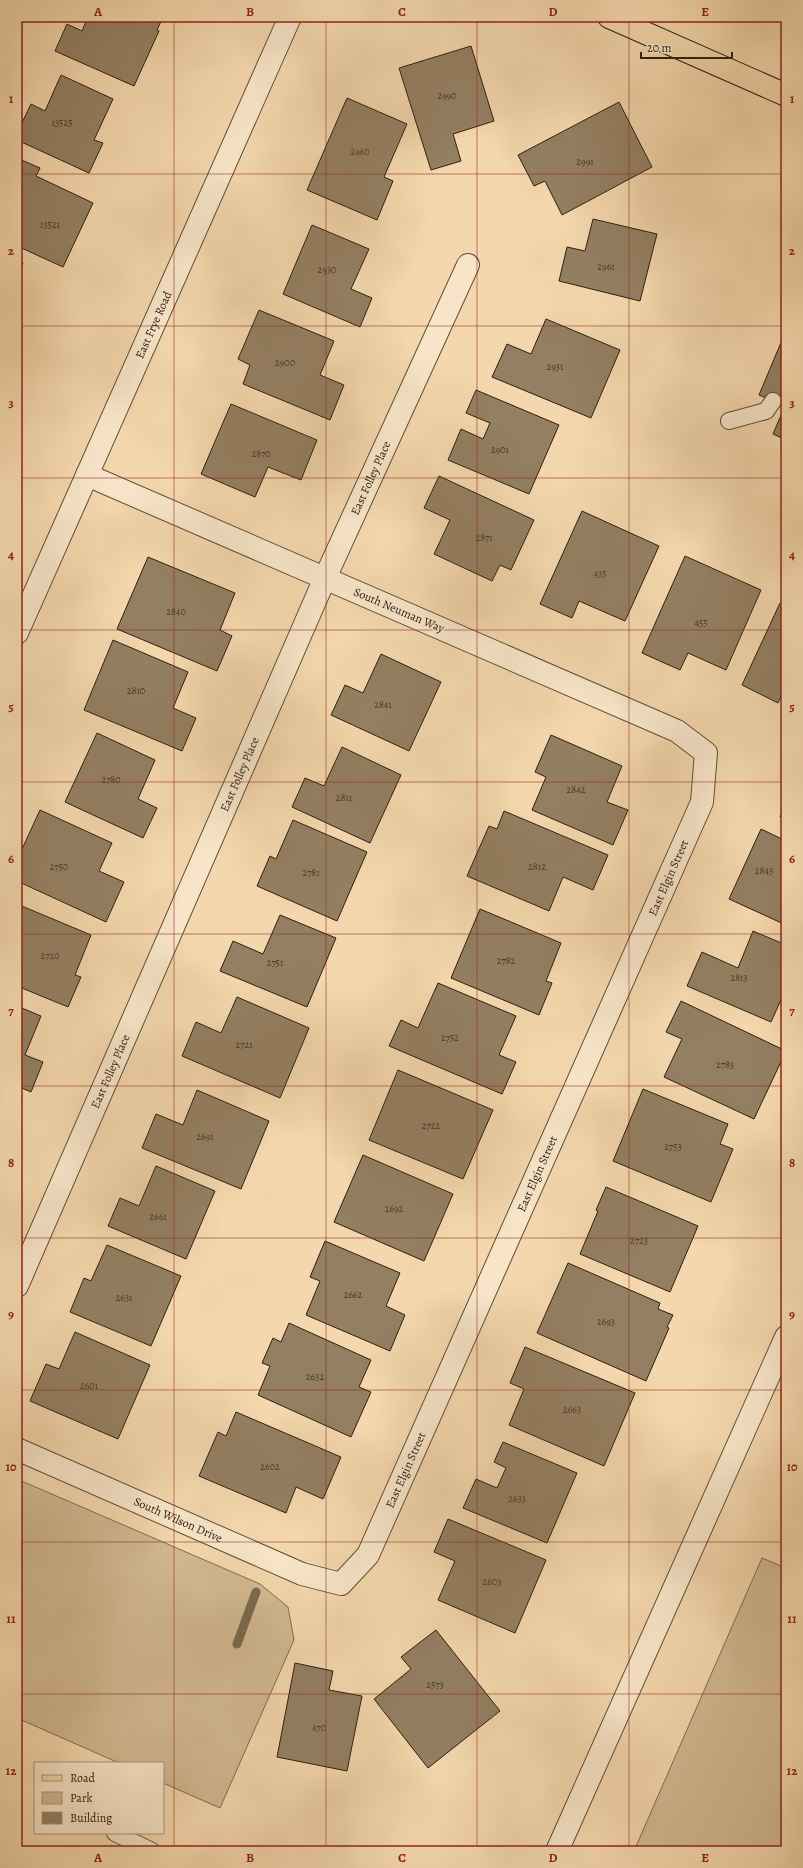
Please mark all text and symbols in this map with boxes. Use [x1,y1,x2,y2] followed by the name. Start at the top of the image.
[93,3,103,20] text: A
[246,3,254,20] text: B
[398,3,406,20] text: C
[548,3,558,20] text: D
[701,3,709,20] text: E
[641,34,732,60] scale bar
[647,40,671,56] text: 20 m
[437,89,457,102] house number: 2990
[9,90,14,107] text: 1
[790,90,795,107] text: 1
[52,116,72,129] house number: 13525
[350,145,370,158] house number: 2960
[576,155,594,168] house number: 2991
[40,218,61,231] house number: 13521
[8,242,15,259] text: 2
[789,242,796,259] text: 2
[597,260,615,273] house number: 2961
[318,263,336,276] house number: 2930
[132,288,176,361] street label: East Frye Road
[275,356,295,369] house number: 2900
[547,360,564,373] house number: 2931
[8,394,14,411] text: 3
[789,394,795,411] text: 3
[347,438,395,518] street label: East Folley Place
[491,443,510,456] house number: 2901
[251,447,271,460] house number: 2870
[475,531,493,544] house number: 2871
[8,546,14,563] text: 4
[789,546,795,563] text: 4
[594,567,607,580] house number: 435
[351,584,447,637] street label: South Neuman Way
[166,605,186,618] house number: 2840
[694,616,708,629] house number: 455
[127,684,145,697] house number: 2810
[8,698,14,715] text: 5
[374,698,392,711] house number: 2841
[789,698,795,715] text: 5
[216,735,263,814] street label: East Folley Place
[101,773,121,786] house number: 2780
[567,783,586,796] house number: 2842
[336,791,353,804] house number: 2811
[645,837,692,918] street label: East Elgin Street
[8,850,14,867] text: 6
[789,850,795,867] text: 6
[50,860,68,873] house number: 2750
[528,860,546,873] house number: 2812
[755,864,773,877] house number: 2843
[302,866,320,879] house number: 2781
[40,949,60,962] house number: 2720
[497,954,516,967] house number: 2782
[267,956,284,969] house number: 2751
[730,971,748,984] house number: 2813
[8,1002,14,1019] text: 7
[789,1002,795,1019] text: 7
[441,1031,459,1044] house number: 2752
[87,1032,134,1111] street label: East Folley Place
[235,1038,253,1051] house number: 2721
[716,1058,734,1071] house number: 2783
[422,1119,440,1132] house number: 2722
[196,1130,214,1143] house number: 2691
[513,1133,561,1214] street label: East Elgin Street
[664,1140,682,1153] house number: 2753
[8,1154,14,1171] text: 8
[789,1154,795,1171] text: 8
[385,1202,404,1215] house number: 2692
[149,1210,167,1223] house number: 2661
[630,1234,648,1247] house number: 2723
[344,1288,363,1301] house number: 2662
[116,1291,133,1304] house number: 2631
[8,1306,14,1323] text: 9
[789,1306,795,1323] text: 9
[597,1315,615,1328] house number: 2693
[306,1370,324,1383] house number: 2632
[80,1379,99,1392] house number: 2601
[563,1403,581,1416] house number: 2663
[382,1429,430,1511] street label: East Elgin Street
[5,1458,17,1475] text: 10
[786,1458,798,1475] text: 10
[260,1460,280,1473] house number: 2602
[508,1492,526,1505] house number: 2633
[131,1493,225,1546] street label: South Wilson Drive
[483,1575,501,1588] house number: 2603
[6,1610,16,1627] text: 11
[787,1610,797,1627] text: 11
[426,1678,444,1691] house number: 2573
[312,1721,326,1734] house number: 470
[6,1762,17,1779] text: 12
[34,1762,164,1834] legend
[787,1762,798,1779] text: 12
[70,1770,96,1786] text: Road
[70,1790,93,1806] text: Park
[70,1810,112,1826] text: Building
[93,1849,103,1866] text: A
[246,1849,254,1866] text: B
[398,1849,406,1866] text: C
[548,1849,558,1866] text: D
[701,1849,709,1866] text: E

